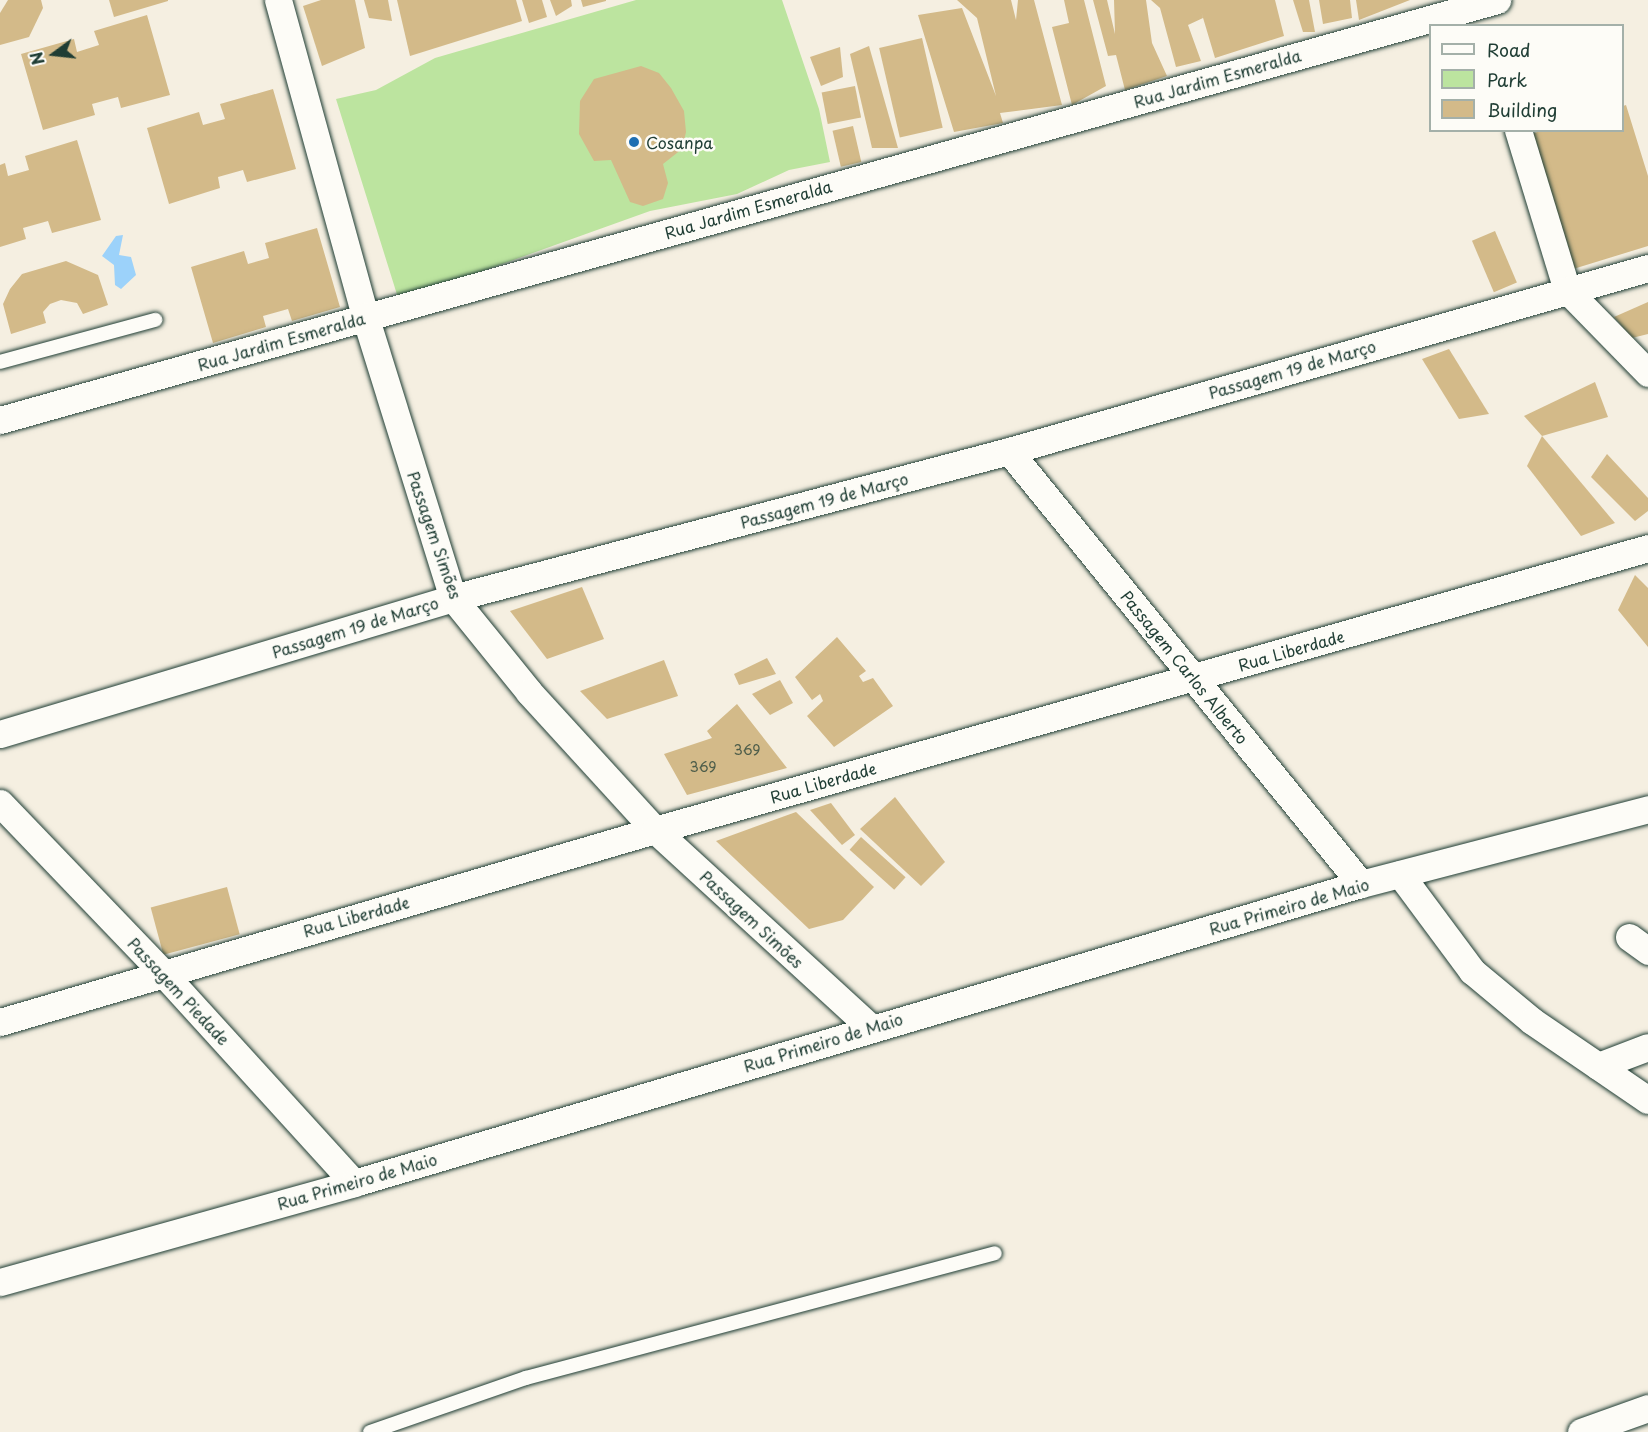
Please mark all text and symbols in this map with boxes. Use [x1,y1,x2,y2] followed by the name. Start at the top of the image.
[24,24,84,84] north arrow
[1429,24,1624,132] legend
[1487,36,1531,63] text: Road
[1130,45,1304,111] street label: Rua Jardim Esmeralda
[23,49,50,68] text: N
[1487,66,1527,93] text: Park
[1487,96,1557,123] text: Building
[646,132,713,152] place label: Cosanpa
[627,135,641,149] marker: Cosanpa
[661,176,835,242] street label: Rua Jardim Esmeralda
[194,308,368,374] street label: Rua Jardim Esmeralda
[1205,336,1379,402] street label: Passagem 19 de Março
[404,468,466,602] street label: Passagem Simões
[737,468,911,532] street label: Passagem 19 de Março
[1117,586,1253,748] street label: Passagem Carlos Alberto
[268,592,442,662] street label: Passagem 19 de Março
[1235,626,1347,674] street label: Rua Liberdade
[734,742,760,758] house number: 369
[767,758,879,806] street label: Rua Liberdade
[690,759,716,775] house number: 369
[696,866,808,972] street label: Passagem Simões
[1206,874,1372,938] street label: Rua Primeiro de Maio
[300,892,412,940] street label: Rua Liberdade
[124,933,234,1049] street label: Passagem Piedade
[740,1008,906,1076] street label: Rua Primeiro de Maio
[274,1149,440,1213] street label: Rua Primeiro de Maio

